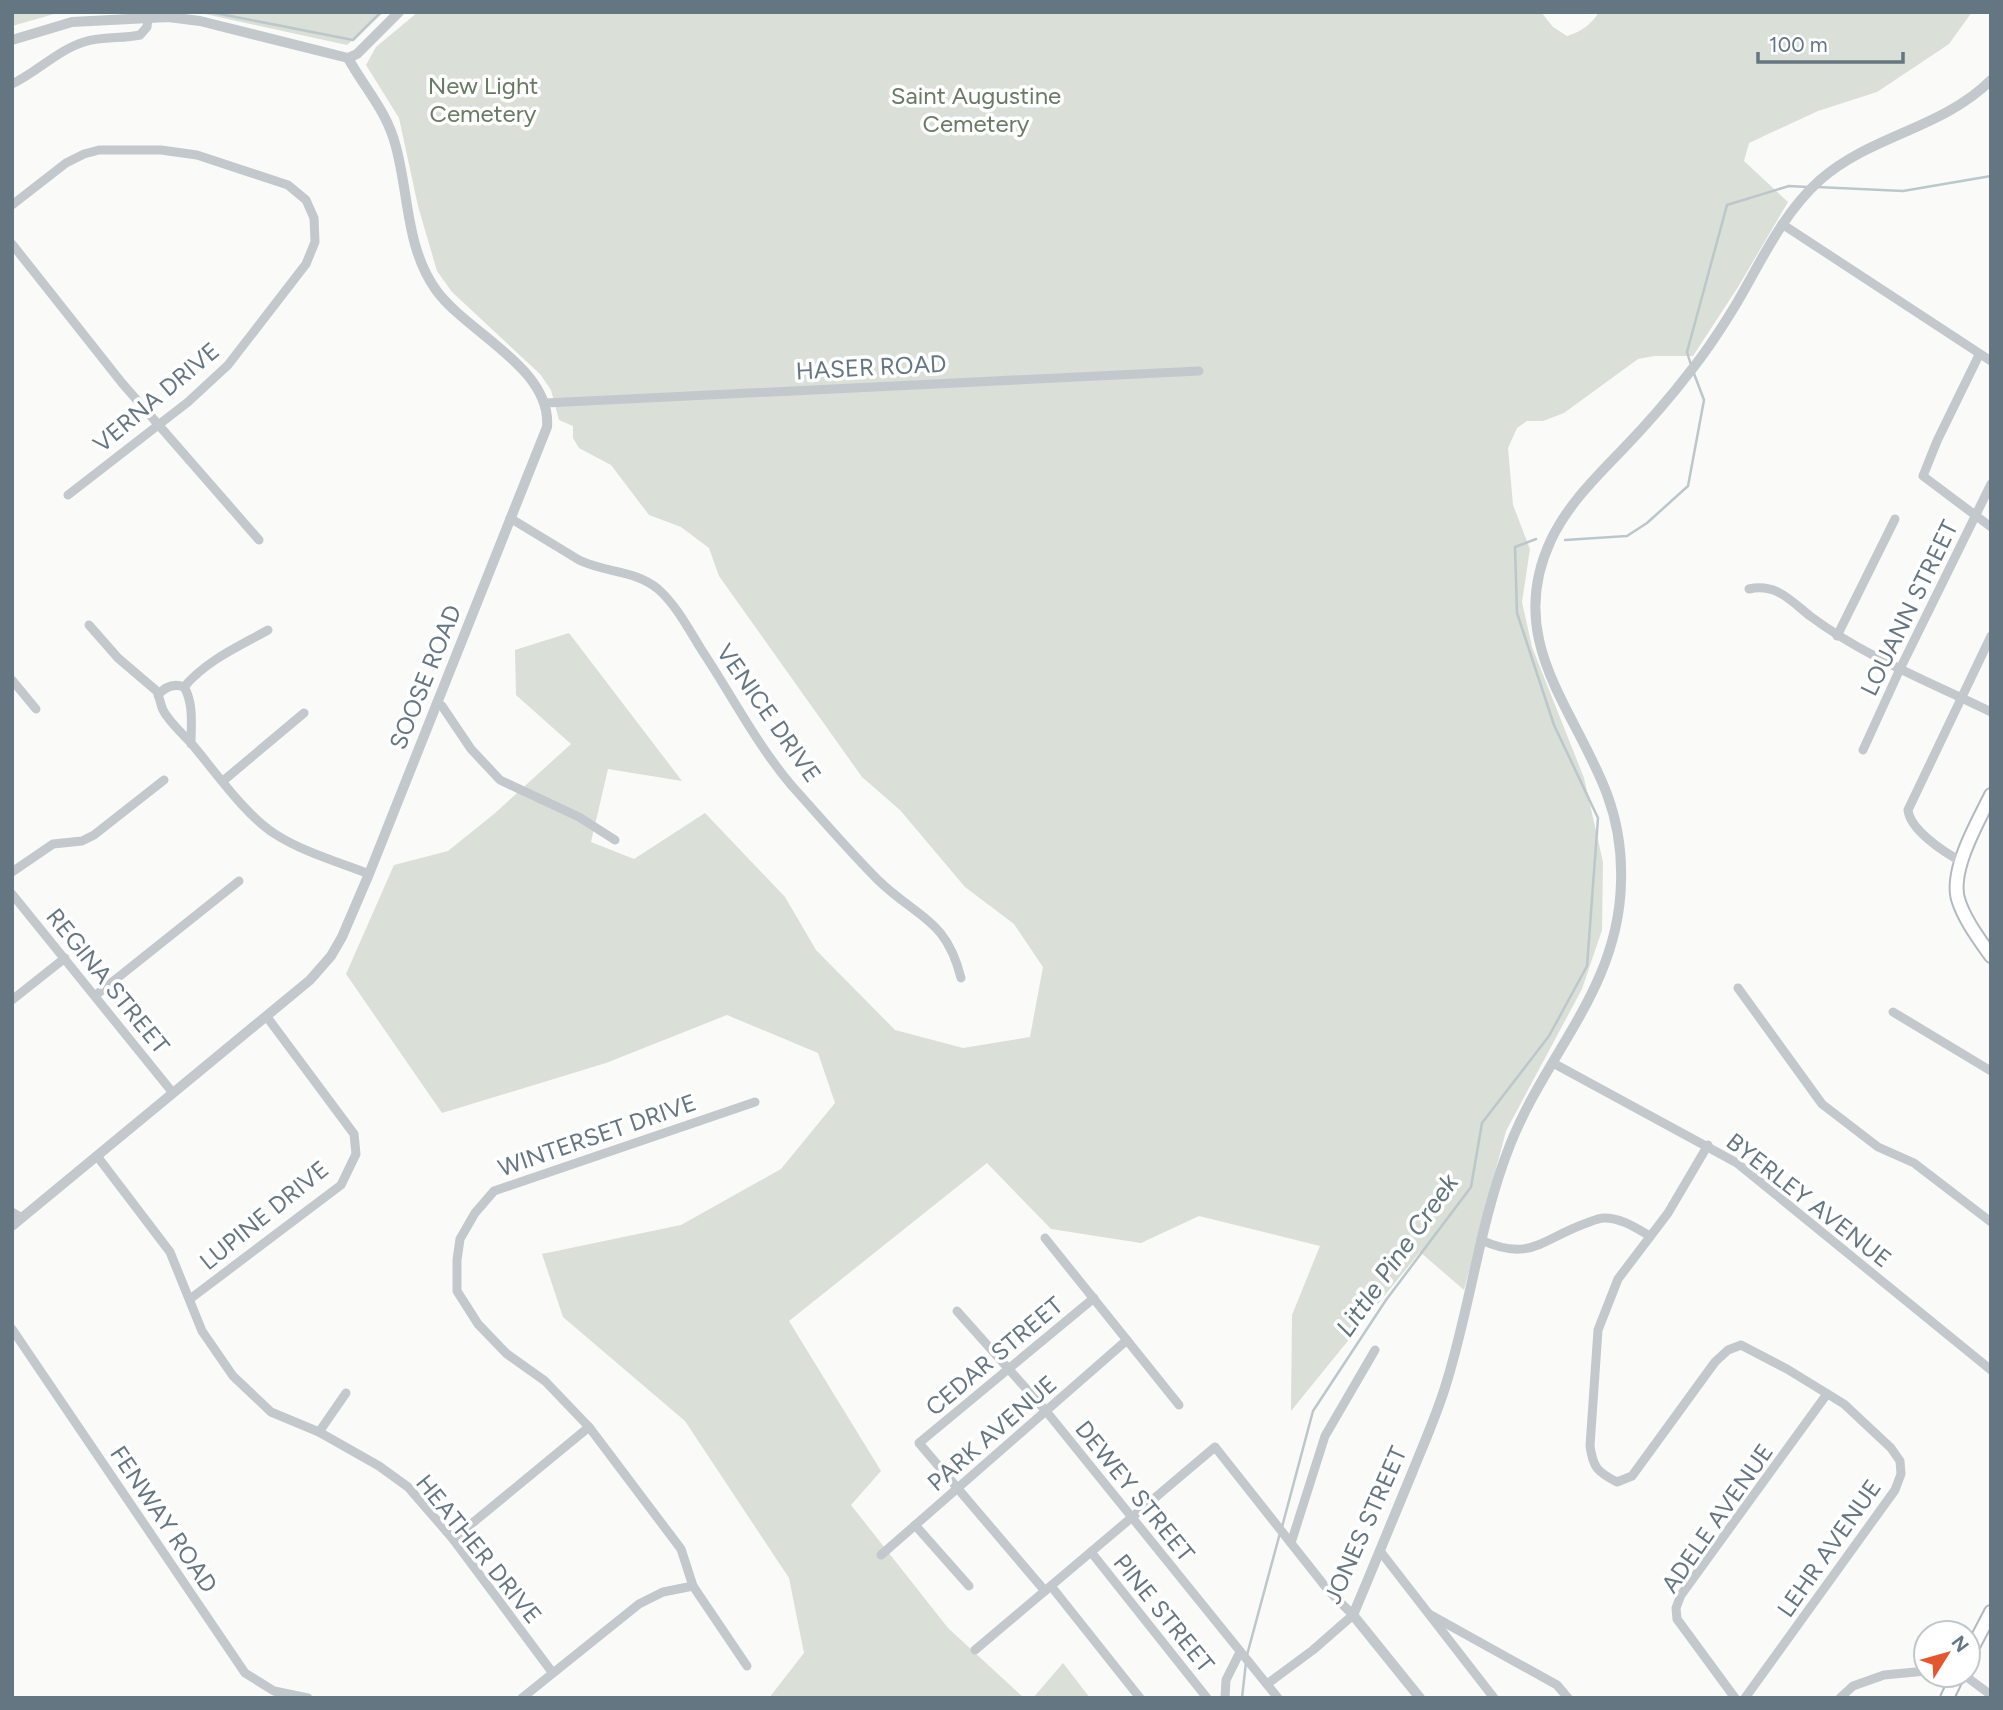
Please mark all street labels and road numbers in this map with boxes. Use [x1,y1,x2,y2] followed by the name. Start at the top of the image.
[87,336,225,458] street label: VERNA DRIVE
[795,349,947,385] street label: HASER ROAD
[1854,516,1964,700] street label: LOUANN STREET
[383,601,467,753] street label: SOOSE ROAD
[711,638,827,788] street label: VENICE DRIVE
[40,902,176,1060] street label: REGINA STREET
[494,1087,700,1183] street label: WINTERSET DRIVE
[1721,1127,1897,1273] street label: BYERLEY AVENUE
[194,1154,334,1276] street label: LUPINE DRIVE
[920,1290,1068,1422] street label: CEDAR STREET
[922,1369,1062,1497] street label: PARK AVENUE
[1069,1415,1201,1567] street label: DEWEY STREET
[1655,1438,1779,1598] street label: ADELE AVENUE
[104,1440,224,1598] street label: FENWAY ROAD
[1317,1442,1413,1608] street label: JONES STREET
[410,1469,548,1629] street label: HEATHER DRIVE
[1771,1474,1887,1622] street label: LEHR AVENUE
[1107,1548,1221,1678] street label: PINE STREET

